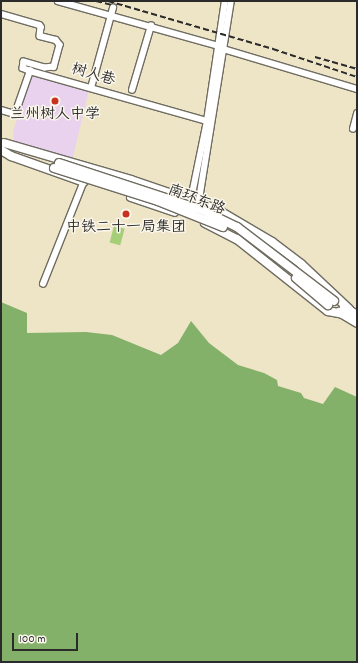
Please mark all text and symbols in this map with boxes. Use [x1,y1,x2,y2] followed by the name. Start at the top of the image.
[69,61,117,91] street label: 树人巷
[50,96,60,106] marker: 兰州树人中学
[10,107,100,125] place label: 兰州树人中学
[165,182,227,220] street label: 南环东路
[121,209,131,219] marker: 中铁二十一局集团
[66,220,186,238] place label: 中铁二十一局集团
[14,625,80,651] scale bar
[19,631,46,648] text: 100 m

